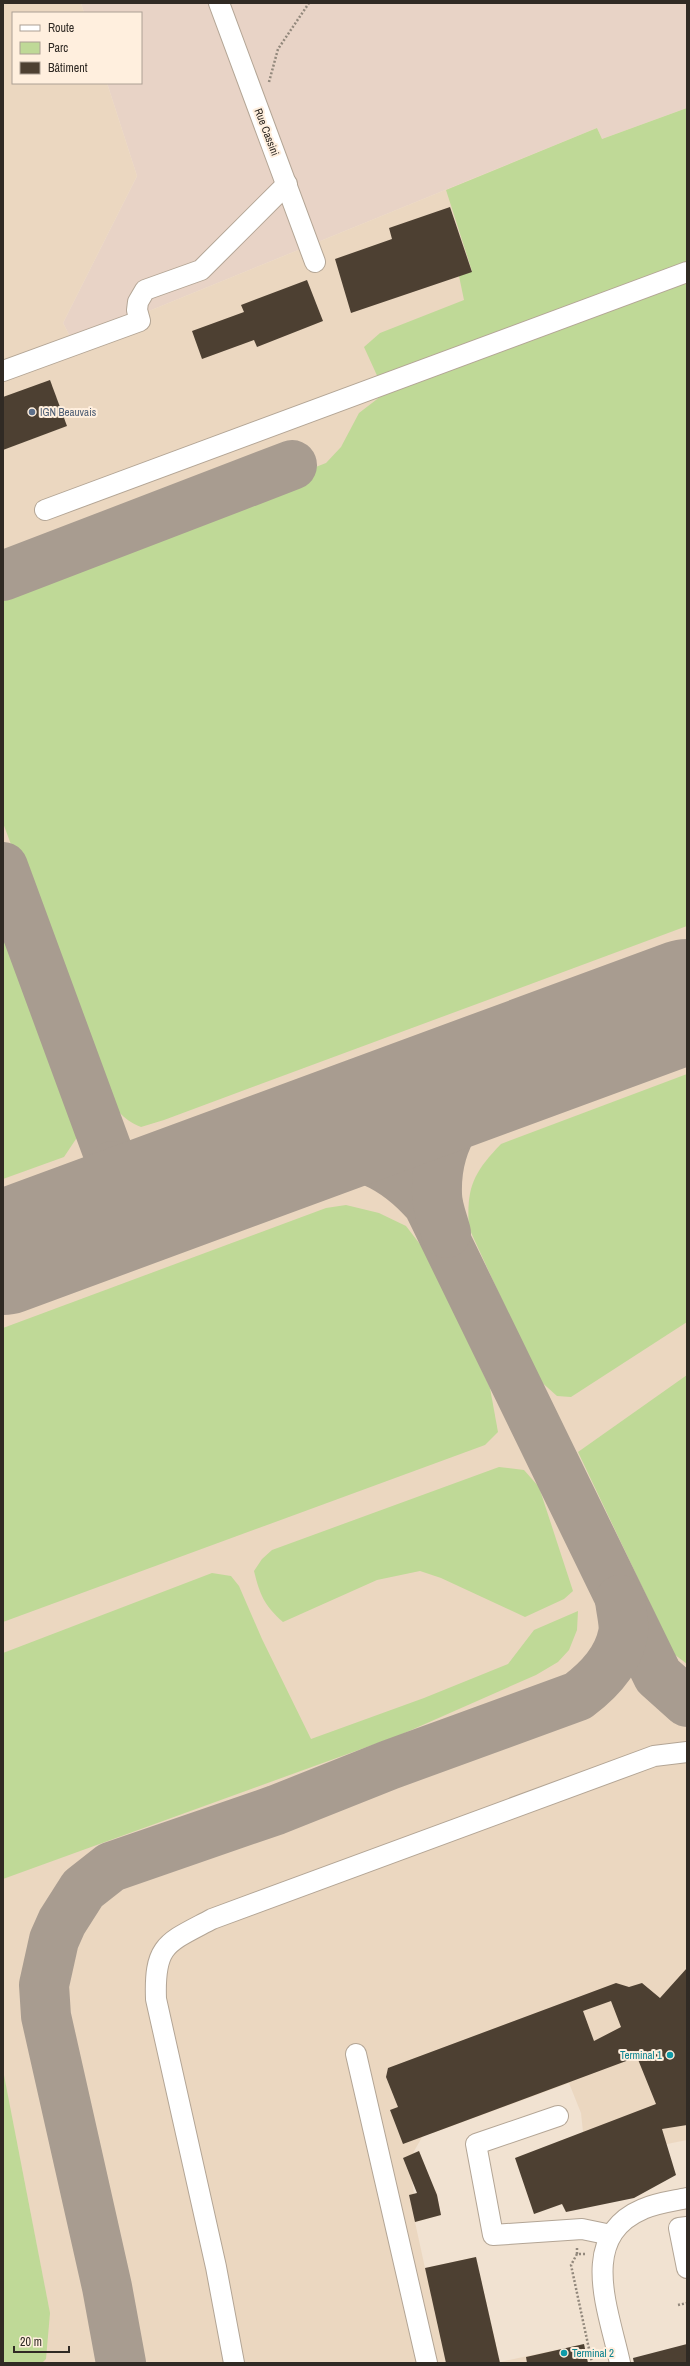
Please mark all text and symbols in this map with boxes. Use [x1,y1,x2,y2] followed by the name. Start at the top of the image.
[12,12,142,84] legend
[48,20,74,36] text: Route
[48,40,68,56] text: Parc
[48,60,88,76] text: Bâtiment
[252,106,282,158] street label: Rue Cassini
[40,405,97,419] place label: IGN Beauvais
[27,407,37,417] marker: IGN Beauvais
[620,2048,662,2062] place label: Terminal 1
[665,2050,675,2060] marker: Terminal 1
[14,2328,69,2354] scale bar
[20,2334,42,2350] text: 20 m
[572,2346,614,2360] place label: Terminal 2
[559,2348,569,2358] marker: Terminal 2

